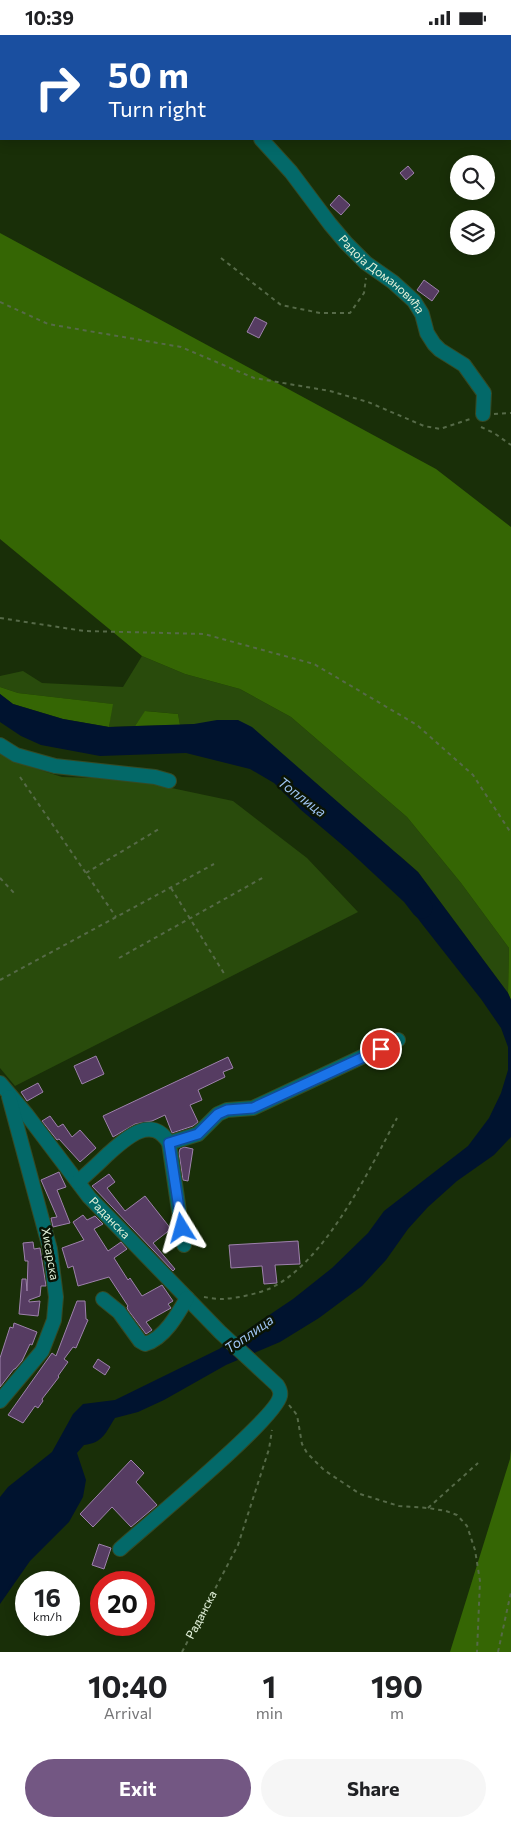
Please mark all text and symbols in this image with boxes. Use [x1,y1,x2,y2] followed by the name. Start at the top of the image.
[25,6,74,29] text: 10:39
[108,52,189,95] text: 50 m
[25,55,90,120] icon: right
[108,95,206,122] text: Turn right
[450,155,495,255] map controls
[450,155,495,200] button: search
[450,210,495,255] button: layers
[336,232,428,316] street label: Радоја Домановића
[275,773,330,820] water label: Топлица
[360,1028,402,1070] pin
[367,1035,395,1063] icon: arrive
[87,1194,133,1241] street label: Раданска
[155,1201,207,1253] position arrow
[40,1227,62,1281] street label: Хисарска
[221,1311,276,1357] water label: Топлица
[90,1571,155,1636] speed limit sign: 20
[34,1582,61,1612] text: 16
[182,1588,219,1641] street label: Раданска
[33,1609,62,1623] text: km/h
[88,1667,168,1704] text: 10:40
[263,1667,276,1704] text: 1
[371,1667,423,1704] text: 190
[104,1703,152,1722] text: Arrival
[256,1703,283,1722] text: min
[390,1703,404,1722] text: m
[25,1759,251,1817] button: Exit
[261,1759,486,1817] button: Share

